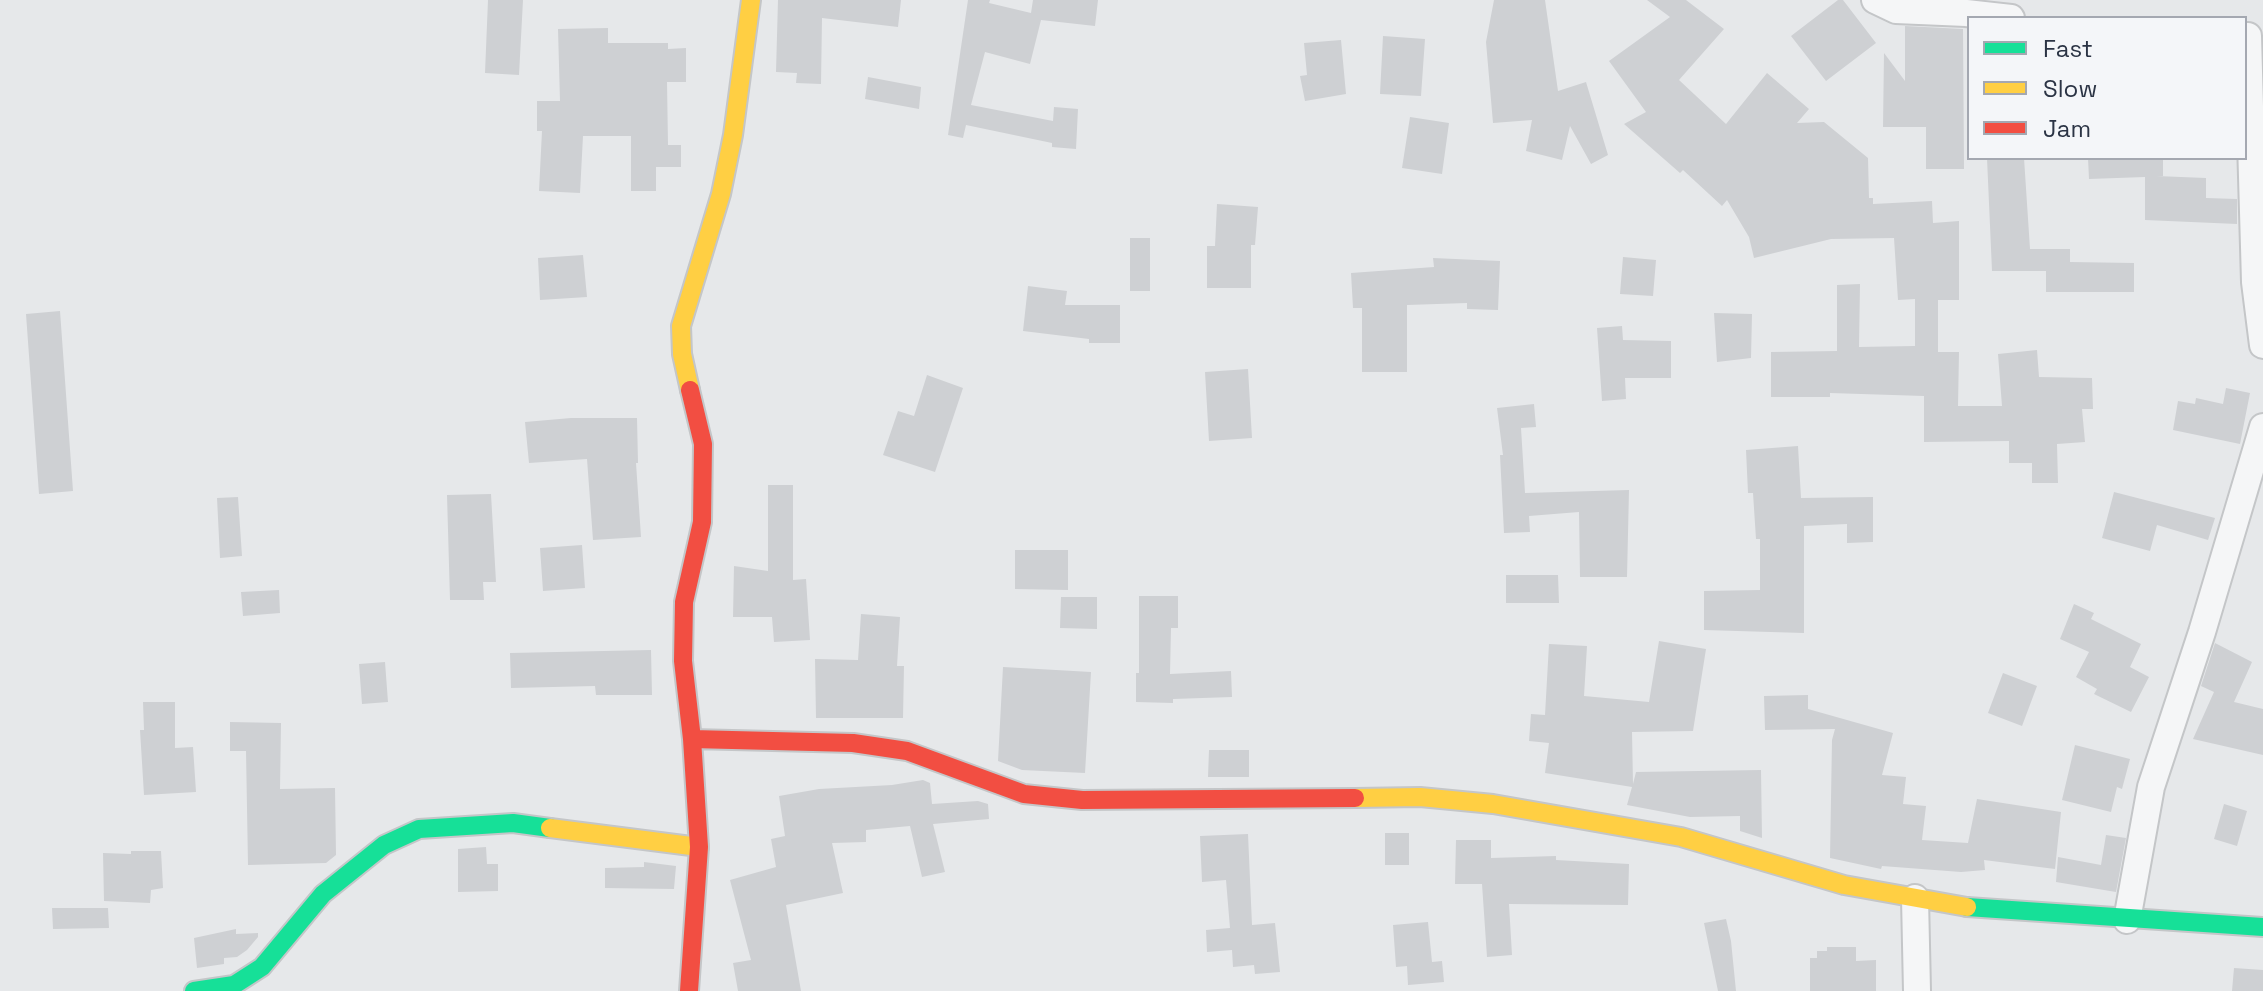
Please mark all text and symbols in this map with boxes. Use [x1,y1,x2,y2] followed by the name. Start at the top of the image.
[1967,16,2247,160] legend
[2043,33,2093,64] text: Fast
[2043,73,2097,104] text: Slow
[2043,113,2091,144] text: Jam

